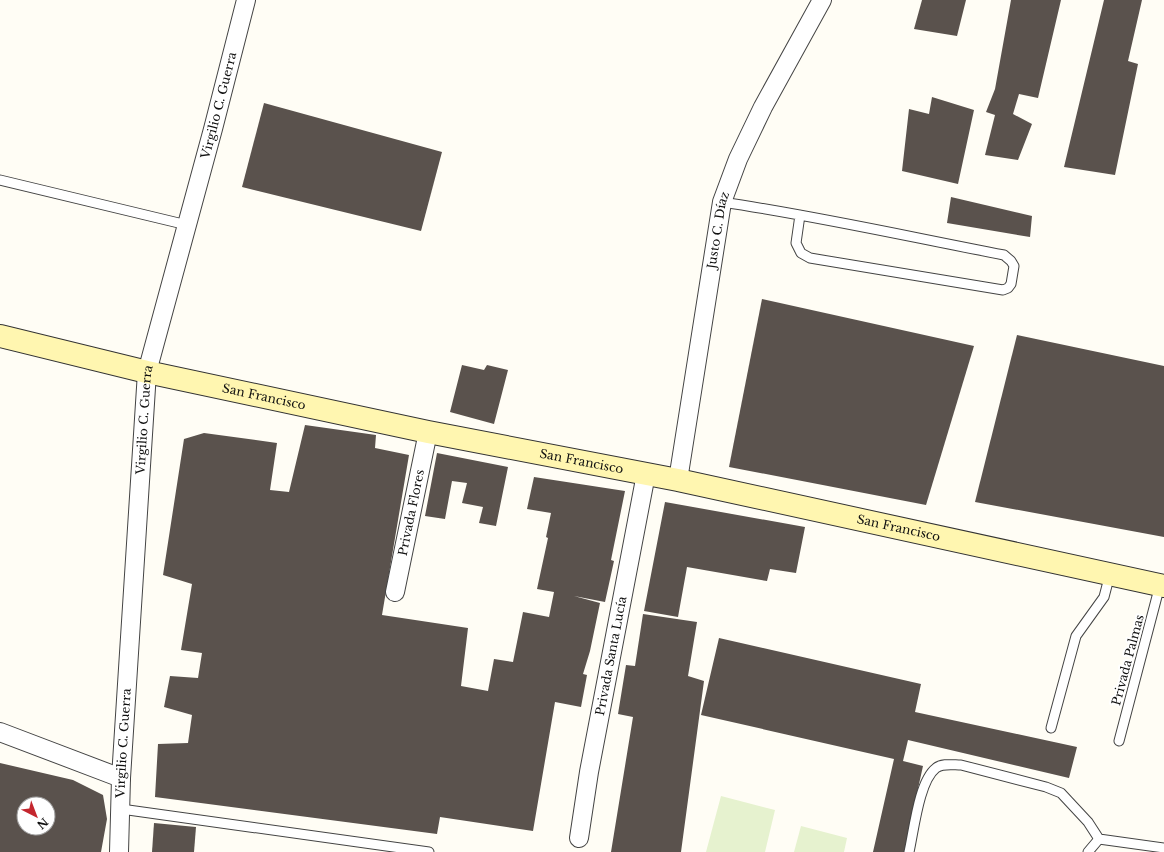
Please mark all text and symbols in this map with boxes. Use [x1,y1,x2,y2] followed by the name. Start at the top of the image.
[197,50,239,161] street label: Virgilio C. Guerra
[703,189,732,272] street label: Justo C. Díaz
[132,363,156,476] street label: Virgilio C. Guerra
[221,380,307,413] street label: San Francisco
[538,446,625,476] street label: San Francisco
[395,468,427,557] street label: Privada Flores
[856,511,942,544] street label: San Francisco
[592,595,630,717] street label: Privada Santa Lucía
[1108,613,1147,707] street label: Privada Palmas
[112,688,134,799] street label: Virgilio C. Guerra
[16,796,56,836] north arrow
[34,815,51,833] text: N

